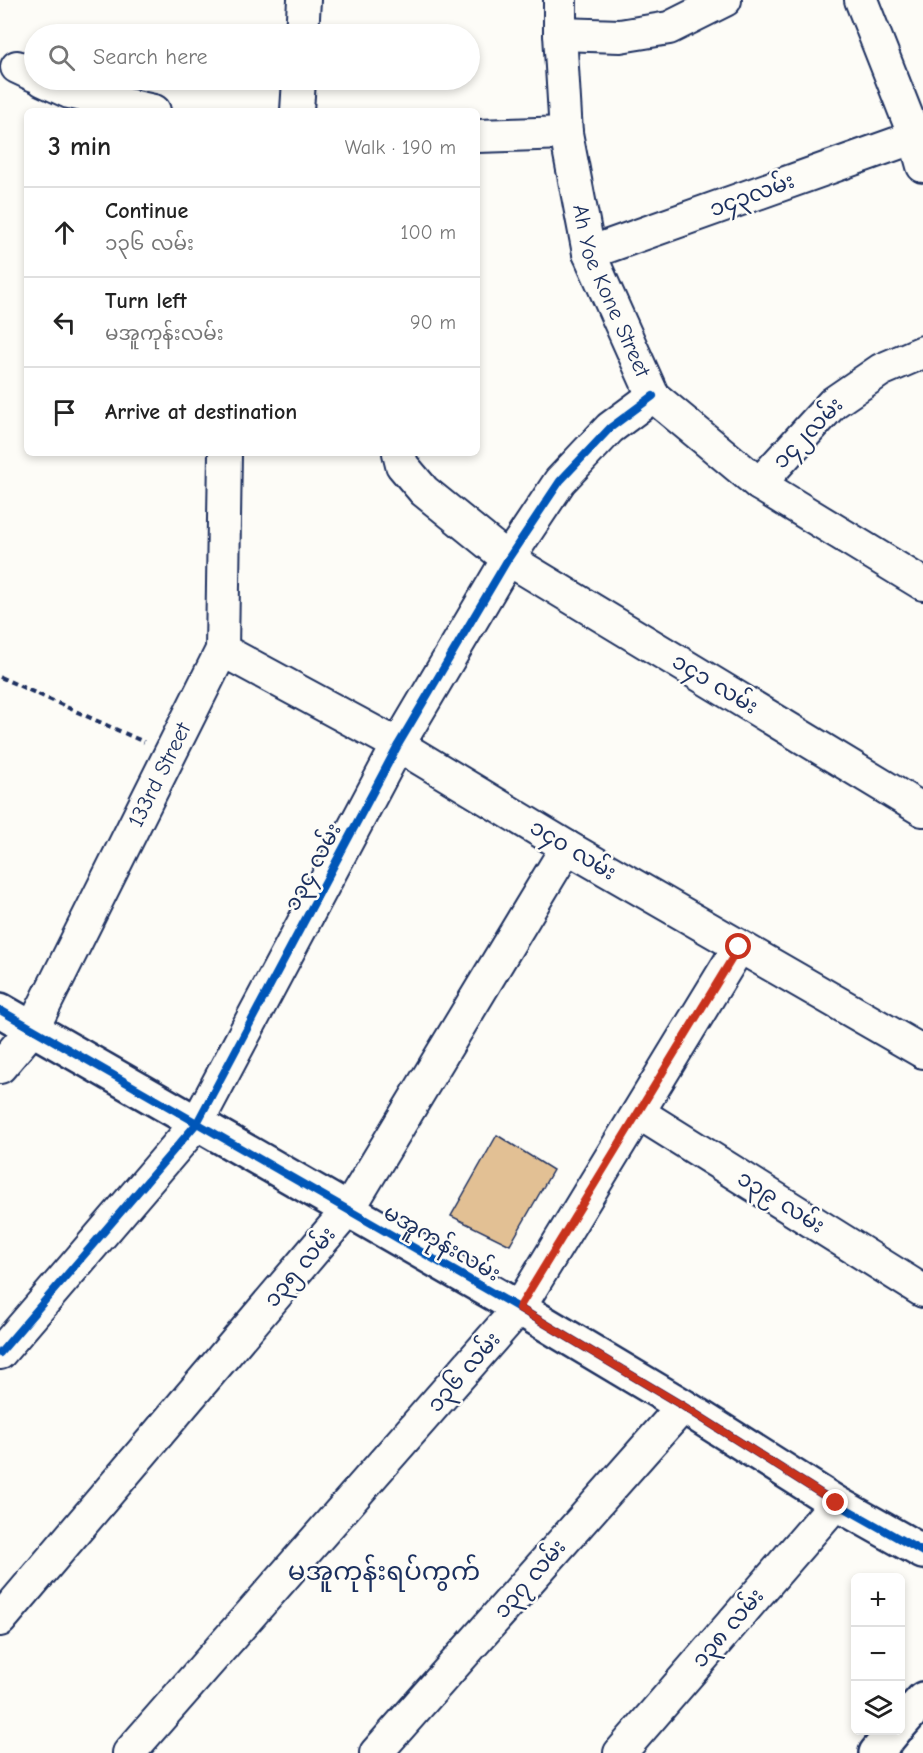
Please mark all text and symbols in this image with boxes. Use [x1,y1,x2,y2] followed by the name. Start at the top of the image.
[24,24,480,90] search box
[45,41,78,74] icon: search
[93,44,208,70] text: Search here
[48,132,111,162] text: 3 min
[345,136,456,159] text: Walk · 190 m
[705,165,799,226] street label: ၁၄၃လမ်း
[105,198,188,224] text: Continue
[567,202,656,382] street label: Ah Yoe Kone Street
[48,216,81,249] icon: ahead
[401,221,456,244] text: 100 m
[105,232,194,255] text: ၁၃၆ လမ်း
[105,288,187,314] text: Turn left
[48,306,81,339] icon: left
[410,311,456,334] text: 90 m
[105,322,224,345] text: မအူကုန်းလမ်း
[765,390,851,477] street label: ၁၄၂လမ်း
[48,396,81,429] icon: arrive
[105,399,297,425] text: Arrive at destination
[665,646,764,723] street label: ၁၄၁ လမ်း
[123,718,197,831] street label: 133rd Street
[523,811,622,889] street label: ၁၄၀ လမ်း
[276,817,350,917] street label: ၁၃၄ လမ်း
[725,933,751,959] route start
[731,1163,831,1242] street label: ၁၃၉ လမ်း
[377,1197,507,1290] street label: မအူကုန်းလမ်း
[257,1220,344,1315] street label: ၁၃၅ လမ်း
[420,1325,509,1420] street label: ၁၃၆ လမ်း
[822,1489,848,1515] route end
[486,1532,574,1626] street label: ၁၃၇ လမ်း
[288,1554,480,1592] district label: မအူကုန်းရပ်ကွက်
[851,1573,905,1735] map controls
[851,1573,905,1627] button: +
[684,1581,772,1675] street label: ၁၃၈ လမ်း
[851,1627,905,1681] button: −
[851,1681,905,1735] button: layers

